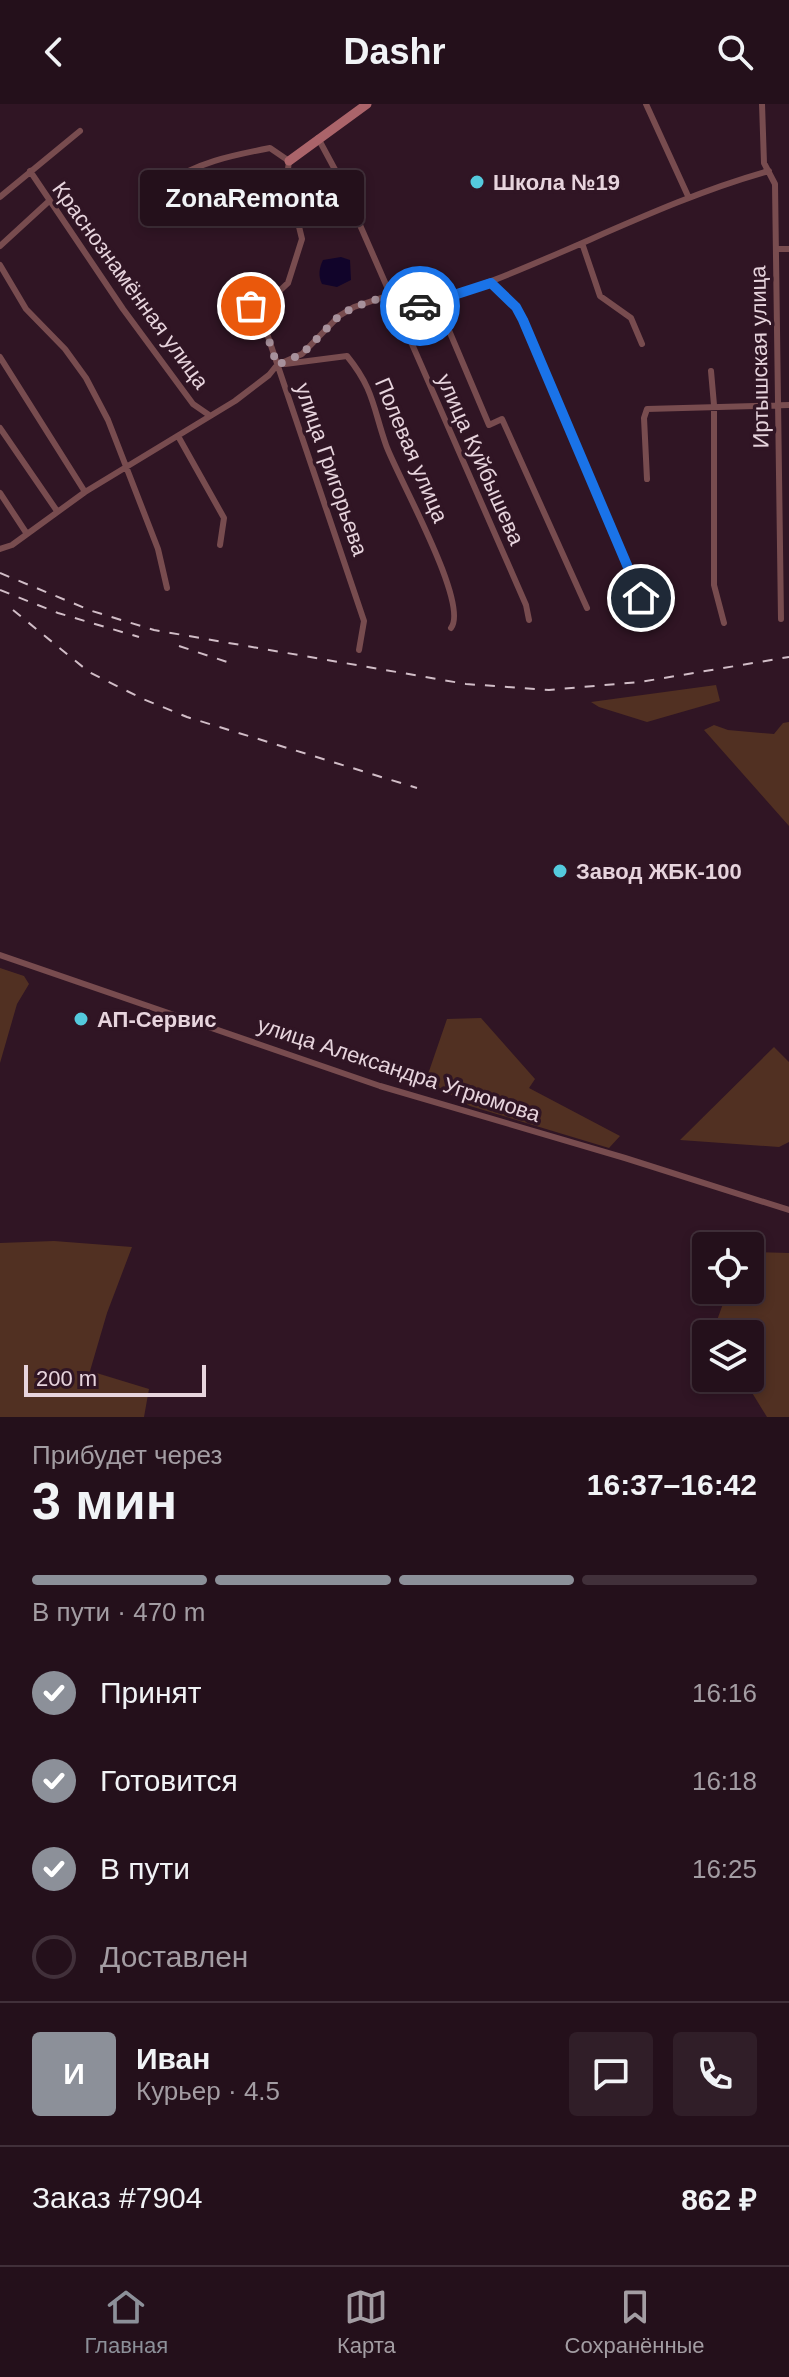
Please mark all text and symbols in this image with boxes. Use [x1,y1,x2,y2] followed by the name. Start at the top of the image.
[32,30,76,74] icon: back
[713,30,757,74] icon: search
[343,31,446,72] text: Dashr
[139,170,363,226] callout: ZonaRemonta
[493,170,620,195] place label: Школа №19
[468,173,486,191] marker: Школа №19
[47,177,214,394] street label: Краснознамённая улица
[165,183,339,213] text: ZonaRemonta
[745,265,774,449] street label: Иртышская улица
[380,266,460,346] courier
[217,272,285,340] pin
[229,284,273,328] icon: bag
[398,284,442,328] icon: car
[432,370,530,549] street label: улица Куйбышева
[370,374,454,527] street label: Полевая улица
[290,379,373,560] street label: улица Григорьева
[607,564,675,632] pin
[619,576,663,620] icon: home
[576,859,742,884] place label: Завод ЖБК-100
[551,862,569,880] marker: Завод ЖБК-100
[97,1007,217,1032] place label: АП-Сервис
[72,1010,90,1028] marker: АП-Сервис
[254,1012,544,1127] street label: улица Александра Угрюмова
[692,1232,764,1392] map controls
[692,1232,764,1304] button: locate
[692,1320,764,1392] button: layers
[24,1361,206,1397] scale bar
[36,1366,97,1391] text: 200 m
[32,1440,222,1470] text: Прибудет через
[587,1468,757,1501] text: 16:37–16:42
[32,1472,177,1530] text: 3 мин
[32,1597,205,1627] text: В пути · 470 m
[32,1671,76,1715] icon: check
[100,1676,202,1709] text: Принят
[692,1678,757,1708] text: 16:16
[32,1759,76,1803] icon: check
[100,1764,238,1797] text: Готовится
[692,1766,757,1796] text: 16:18
[32,1847,76,1891] icon: check
[100,1852,190,1885] text: В пути
[692,1854,757,1884] text: 16:25
[100,1940,248,1973] text: Доставлен
[569,2032,653,2116] button: chat
[673,2032,757,2116] button: phone
[136,2042,210,2075] text: Иван
[63,2057,85,2090] text: И
[136,2076,280,2106] text: Курьер · 4.5
[32,2181,202,2214] text: Заказ #7904
[681,2183,757,2216] text: 862 ₽
[84,2285,168,2359] tab: Главная
[337,2285,396,2359] tab: Карта
[565,2285,705,2359] tab: Сохранённые

